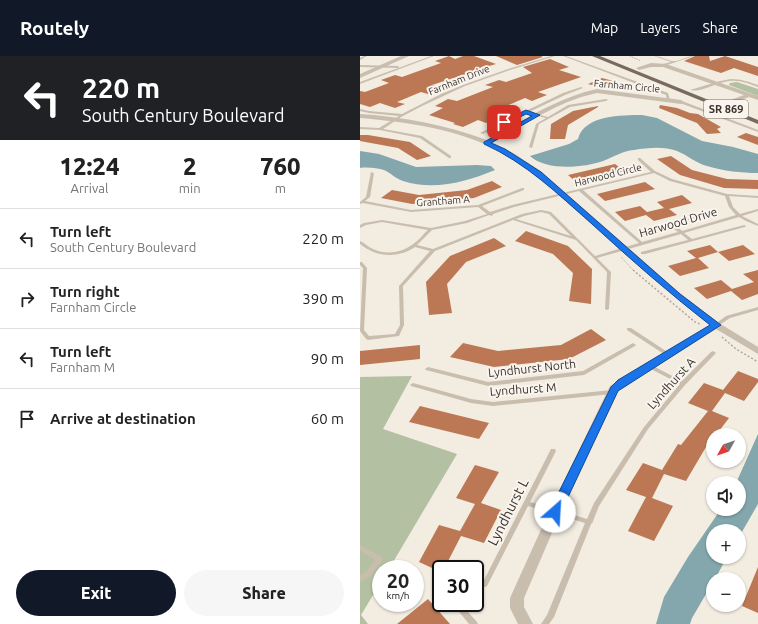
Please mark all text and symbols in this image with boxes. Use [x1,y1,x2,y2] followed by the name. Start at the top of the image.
[20,17,89,39] text: Routely
[591,20,618,36] text: Map
[640,20,680,36] text: Layers
[702,20,738,36] text: Share
[427,63,491,97] street label: Farnham Drive
[16,72,68,124] icon: left
[82,72,160,103] text: 220 m
[593,78,661,94] street label: Farnham Circle
[704,100,748,118] road number: SR 869
[82,105,285,125] text: South Century Boulevard
[487,105,521,139] pin
[493,111,515,133] icon: arrive
[59,153,119,180] text: 12:24
[183,153,196,180] text: 2
[260,153,301,180] text: 760
[573,161,643,189] street label: Harwood Circle
[70,181,108,195] text: Arrival
[179,181,201,195] text: min
[275,181,286,195] text: m
[416,194,471,208] street label: Grantham A
[637,205,719,239] street label: Harwood Drive
[50,223,111,240] text: Turn left
[16,228,38,250] icon: left
[302,230,344,247] text: 220 m
[50,240,196,254] text: South Century Boulevard
[50,283,120,300] text: Turn right
[16,288,38,310] icon: right
[302,290,344,307] text: 390 m
[50,300,136,314] text: Farnham Circle
[50,343,111,360] text: Turn left
[16,348,38,370] icon: left
[311,350,344,367] text: 90 m
[645,355,697,411] street label: Lyndhurst A
[487,357,577,379] street label: Lyndhurst North
[50,360,115,374] text: Farnham M
[489,380,557,398] street label: Lyndhurst M
[16,408,38,430] icon: arrive
[50,410,196,427] text: Arrive at destination
[311,410,344,427] text: 60 m
[706,428,746,468] north arrow
[706,428,746,612] map controls
[484,476,532,548] street label: Lyndhurst L
[706,476,746,516] button: sound
[534,491,576,533] position arrow
[706,524,746,564] button: +
[432,560,484,612] speed limit sign: 30
[387,569,409,592] text: 20
[16,570,176,616] button: Exit
[184,570,344,616] button: Share
[706,572,746,612] button: −
[386,590,410,601] text: km/h

